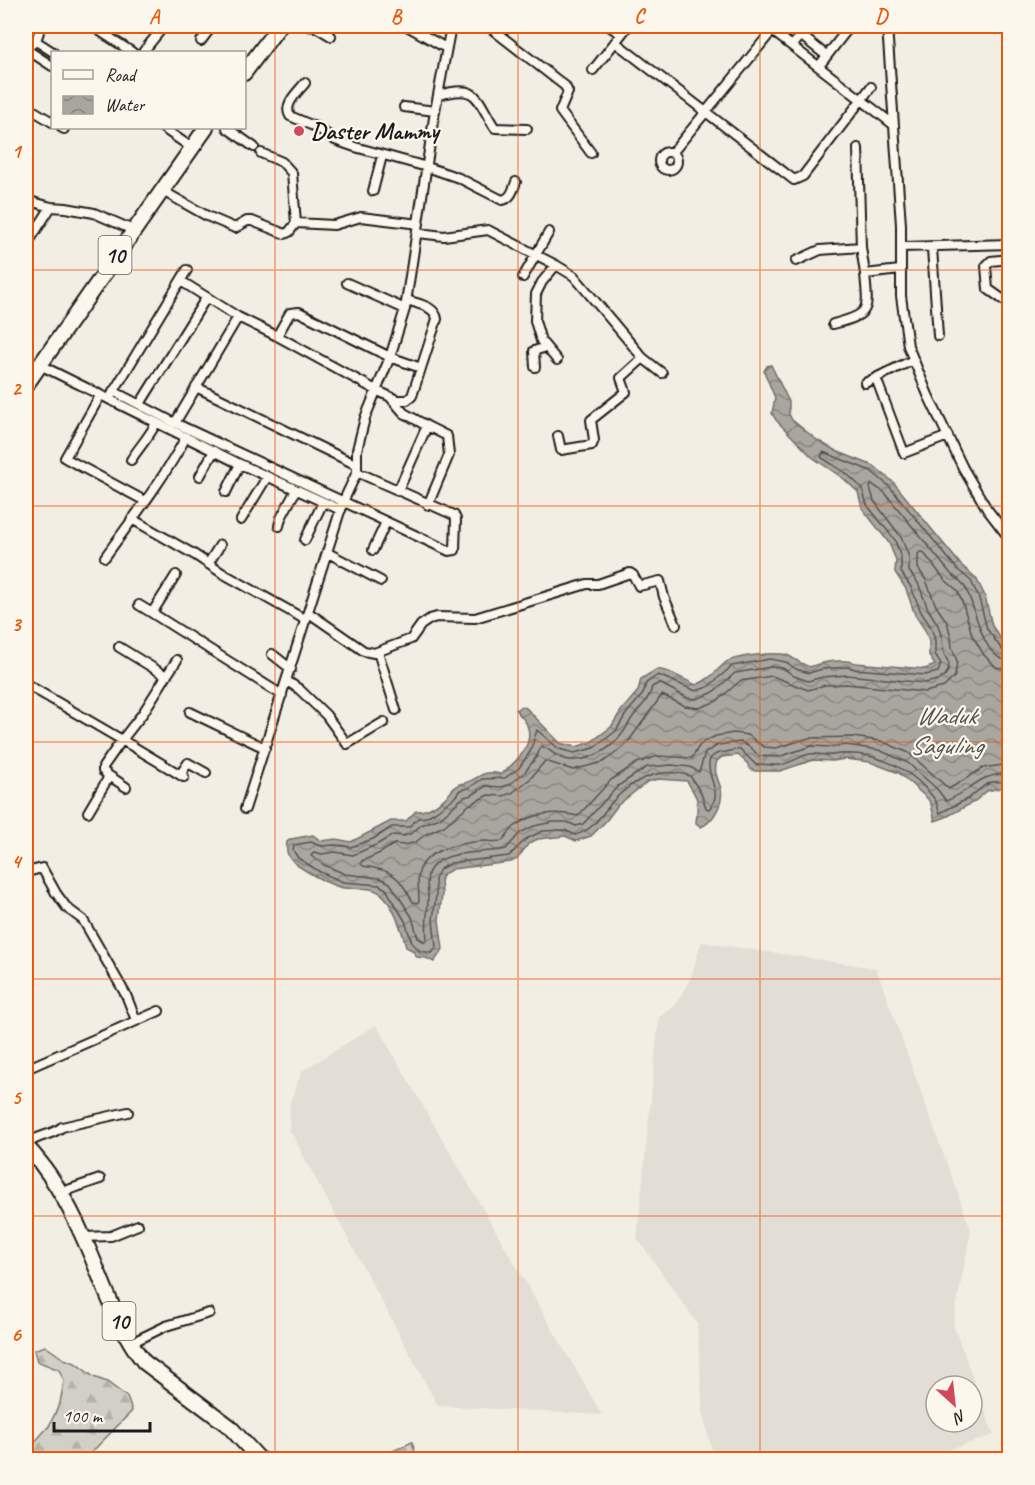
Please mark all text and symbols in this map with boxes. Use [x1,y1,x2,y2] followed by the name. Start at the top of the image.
[149,4,161,29] text: A
[391,4,403,29] text: B
[634,4,646,29] text: C
[875,4,889,29] text: D
[51,51,246,129] legend
[105,64,138,86] text: Road
[105,94,146,116] text: Water
[311,116,441,146] place label: Daster Mammy
[292,124,306,138] marker: Daster Mammy
[12,139,23,164] text: 1
[98,236,132,274] road number: 10
[12,376,23,401] text: 2
[12,612,23,637] text: 3
[910,699,986,762] water label: Waduk Saguling
[12,849,24,874] text: 4
[12,1085,23,1110] text: 5
[102,1302,136,1340] road number: 10
[11,1322,22,1347] text: 6
[924,1374,984,1434] north arrow
[54,1395,150,1433] scale bar
[63,1405,104,1427] text: 100 m
[949,1405,969,1429] text: N

